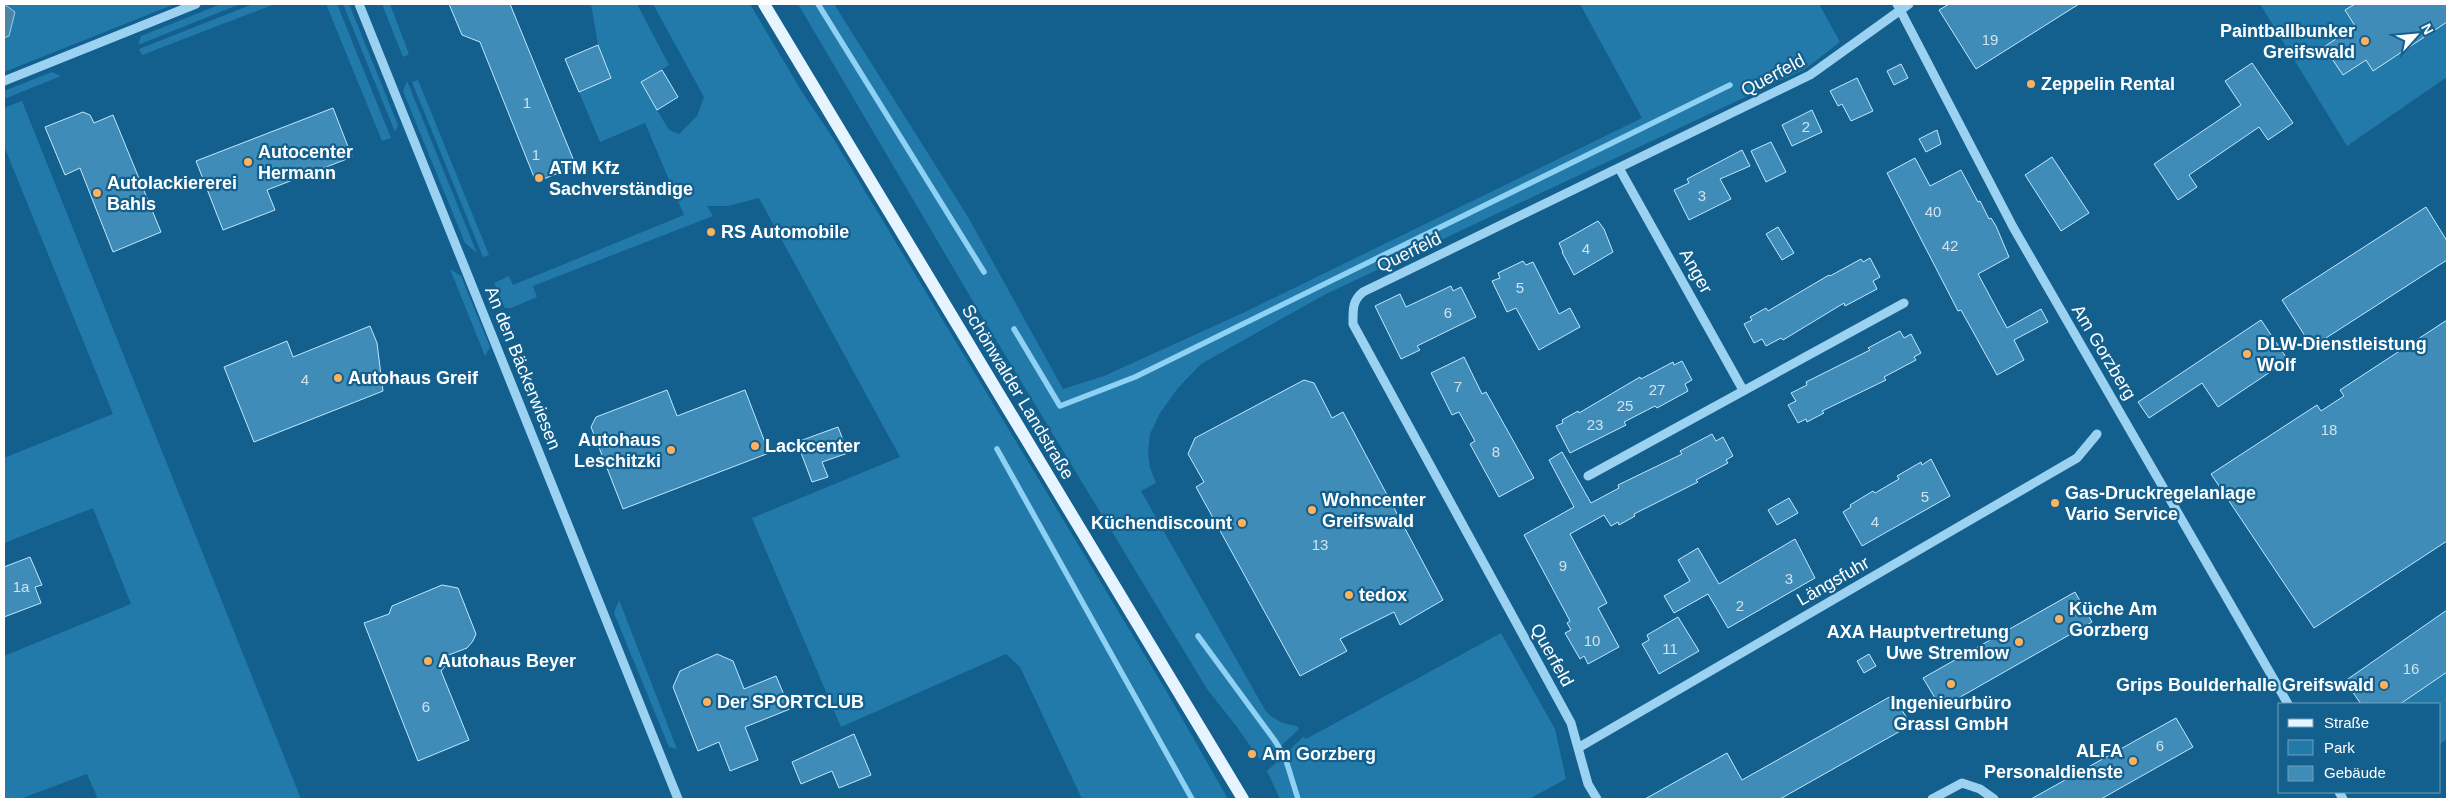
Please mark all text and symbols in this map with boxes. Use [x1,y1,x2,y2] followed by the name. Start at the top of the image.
[2391,10,2441,60] north arrow
[2220,21,2355,62] place label: Paintballbunker Greifswald
[2418,21,2437,37] text: N
[1982,31,1998,48] house number: 19
[2359,35,2371,47] marker: Paintballbunker Greifswald
[1738,50,1808,100] street label: Querfeld
[2041,74,2175,94] place label: Zeppelin Rental
[2025,78,2037,90] marker: Zeppelin Rental
[523,94,531,111] house number: 1
[1802,118,1810,135] house number: 2
[258,142,353,183] place label: Autocenter Hermann
[532,146,540,163] house number: 1
[242,156,254,168] marker: Autocenter Hermann
[549,158,693,199] place label: ATM Kfz Sachverständige
[533,172,545,184] marker: ATM Kfz Sachverständige
[107,173,237,214] place label: Autolackiererei Bahls
[91,187,103,199] marker: Autolackiererei Bahls
[1698,187,1706,204] house number: 3
[1925,203,1941,220] house number: 40
[721,222,849,242] place label: RS Automobile
[705,226,717,238] marker: RS Automobile
[1374,228,1444,276] street label: Querfeld
[1942,237,1958,254] house number: 42
[1582,240,1590,257] house number: 4
[1676,245,1716,297] street label: Anger
[1516,279,1524,296] house number: 5
[481,284,565,452] street label: An den Bäckerwiesen
[958,301,1078,483] street label: Schönwalder Landstraße
[2068,301,2140,403] street label: Am Gorzberg
[1444,304,1452,321] house number: 6
[2257,334,2427,375] place label: DLW-Dienstleistung Wolf
[2241,348,2253,360] marker: DLW-Dienstleistung Wolf
[348,368,479,388] place label: Autohaus Greif
[301,371,309,388] house number: 4
[332,372,344,384] marker: Autohaus Greif
[1454,378,1462,395] house number: 7
[1649,381,1665,398] house number: 27
[1617,397,1633,414] house number: 25
[1587,416,1603,433] house number: 23
[2321,421,2337,438] house number: 18
[574,430,661,471] place label: Autohaus Leschitzki
[765,436,860,456] place label: Lackcenter
[749,440,761,452] marker: Lackcenter
[1492,443,1500,460] house number: 8
[665,444,677,456] marker: Autohaus Leschitzki
[2065,483,2256,524] place label: Gas-Druckregelanlage Vario Service
[1921,488,1929,505] house number: 5
[1322,490,1426,531] place label: Wohncenter Greifswald
[2049,497,2061,509] marker: Gas-Druckregelanlage Vario Service
[1306,504,1318,516] marker: Wohncenter Greifswald
[1091,513,1232,533] place label: Küchendiscount
[1871,513,1879,530] house number: 4
[1236,517,1248,529] marker: Küchendiscount
[1312,536,1328,553] house number: 13
[1793,552,1873,610] street label: Längsfuhr
[1559,557,1567,574] house number: 9
[1785,570,1793,587] house number: 3
[13,578,30,595] house number: 1a
[1359,585,1407,605] place label: tedox
[1343,589,1355,601] marker: tedox
[1736,597,1744,614] house number: 2
[2069,599,2157,640] place label: Küche Am Gorzberg
[2053,613,2065,625] marker: Küche Am Gorzberg
[1527,620,1577,690] street label: Querfeld
[1827,622,2010,663] place label: AXA Hauptvertretung Uwe Stremlow
[1584,632,1600,649] house number: 10
[2013,636,2025,648] marker: AXA Hauptvertretung Uwe Stremlow
[1662,640,1678,657] house number: 11
[438,651,576,671] place label: Autohaus Beyer
[422,655,434,667] marker: Autohaus Beyer
[2403,660,2419,677] house number: 16
[2116,675,2374,695] place label: Grips Boulderhalle Greifswald
[1945,678,1957,690] marker: Ingenieurbüro Grassl GmbH
[2378,679,2390,691] marker: Grips Boulderhalle Greifswald
[717,692,864,712] place label: Der SPORTCLUB
[1891,693,2012,734] place label: Ingenieurbüro Grassl GmbH
[701,696,713,708] marker: Der SPORTCLUB
[422,698,430,715] house number: 6
[2278,703,2441,793] legend
[2324,714,2369,731] text: Straße
[2156,737,2164,754] house number: 6
[2324,739,2355,756] text: Park
[1984,741,2123,782] place label: ALFA Personaldienste
[1262,744,1376,764] place label: Am Gorzberg
[1246,748,1258,760] marker: Am Gorzberg
[2127,755,2139,767] marker: ALFA Personaldienste
[2324,764,2386,781] text: Gebäude

